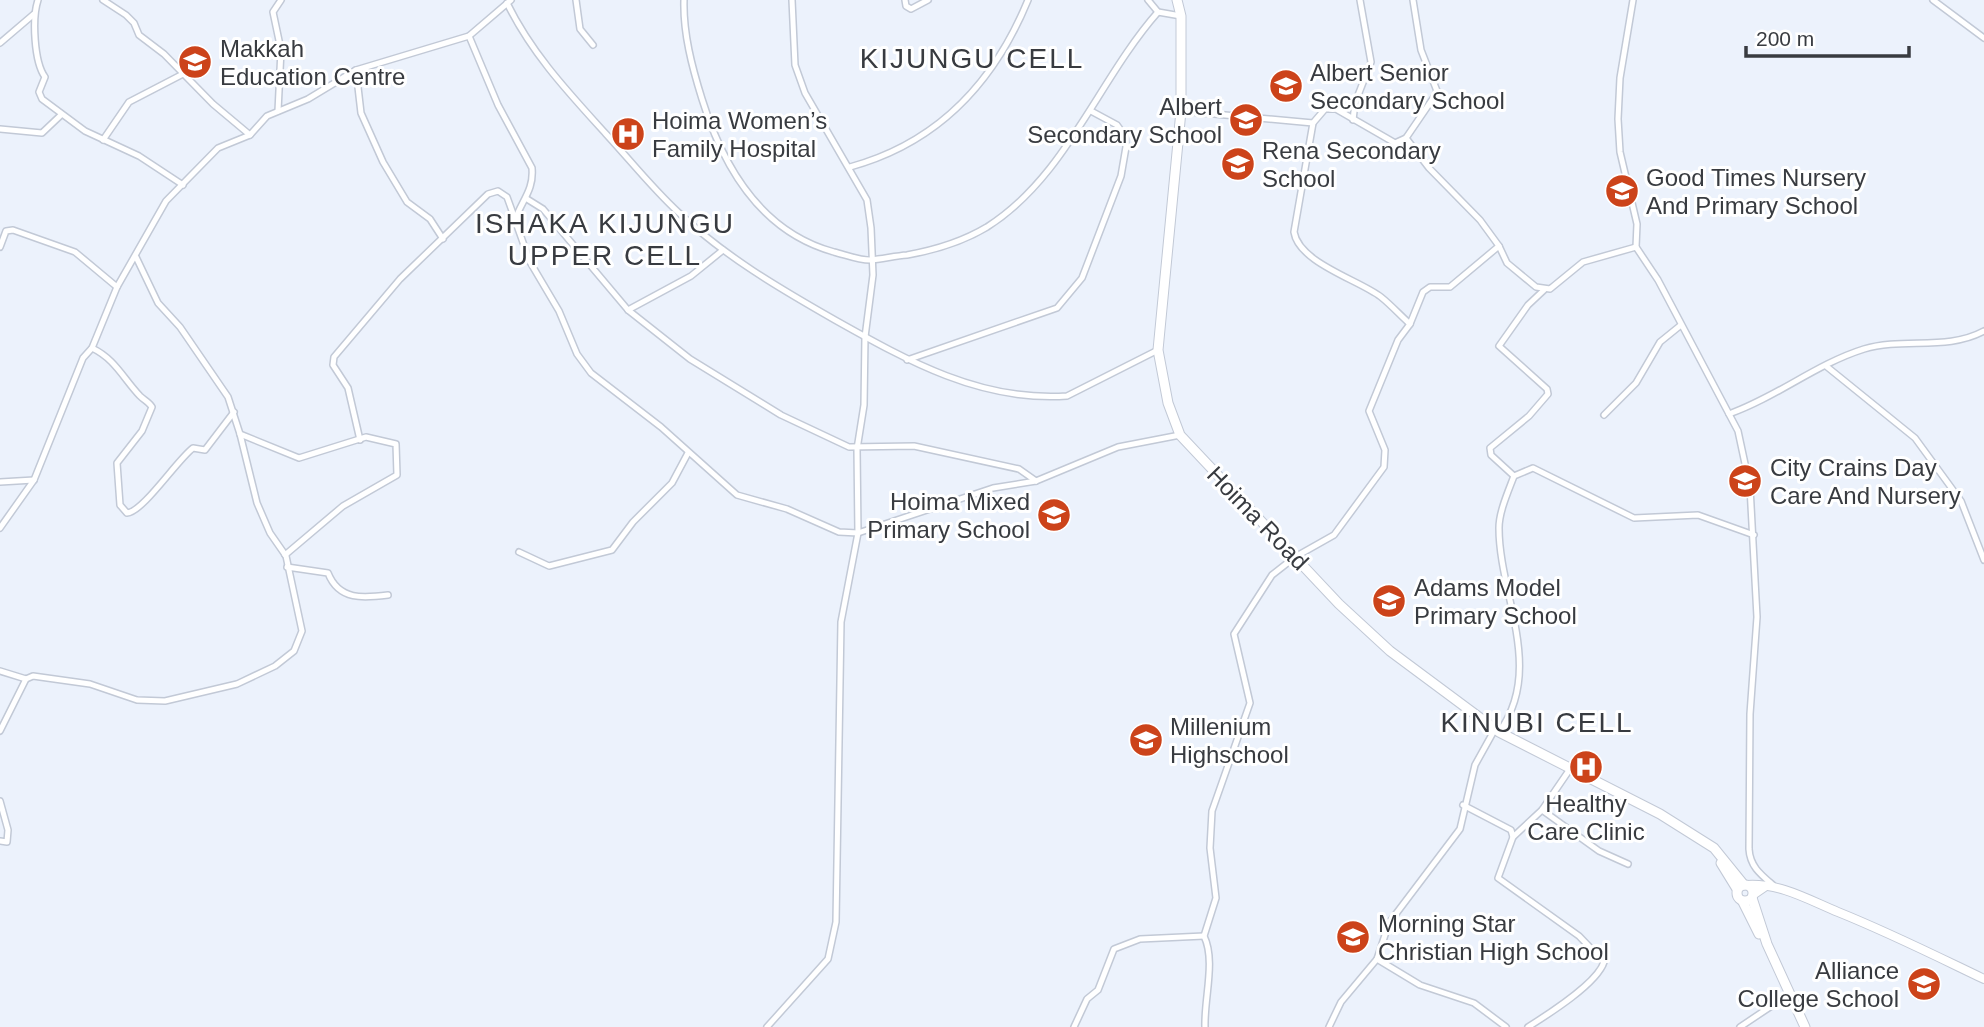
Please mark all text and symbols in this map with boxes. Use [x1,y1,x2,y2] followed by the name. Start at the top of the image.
[1746,14,1909,58] scale bar
[1756,27,1814,50] text: 200 m
[220,35,405,90] place label: Makkah Education Centre
[176,43,214,81] school or university icon: Makkah Education Centre
[860,43,1084,74] district label: KIJUNGU CELL
[1310,59,1505,114] place label: Albert Senior Secondary School
[1267,67,1305,105] school or university icon: Albert Senior Secondary School
[1027,93,1222,148] place label: Albert Secondary School
[1227,101,1265,139] school or university icon: Albert Secondary School
[652,107,827,162] place label: Hoima Women’s Family Hospital
[609,115,647,153] hospital icon: Hoima Women’s Family Hospital
[1262,137,1441,192] place label: Rena Secondary School
[1219,145,1257,183] school or university icon: Rena Secondary School
[1646,164,1866,219] place label: Good Times Nursery And Primary School
[1603,172,1641,210] school or university icon: Good Times Nursery And Primary School
[475,208,735,271] district label: ISHAKA KIJUNGU UPPER CELL
[1770,454,1961,509] place label: City Crains Day Care And Nursery
[1202,461,1314,575] street label: Hoima Road
[1726,462,1764,500] school or university icon: City Crains Day Care And Nursery
[867,488,1030,543] place label: Hoima Mixed Primary School
[1035,496,1073,534] school or university icon: Hoima Mixed Primary School
[1414,574,1577,629] place label: Adams Model Primary School
[1370,582,1408,620] school or university icon: Adams Model Primary School
[1440,707,1634,738] district label: KINUBI CELL
[1170,713,1289,768] place label: Millenium Highschool
[1127,721,1165,759] school or university icon: Millenium Highschool
[1567,748,1605,786] hospital icon: Healthy Care Clinic
[1527,790,1645,845] place label: Healthy Care Clinic
[1378,910,1609,965] place label: Morning Star Christian High School
[1334,918,1372,956] school or university icon: Morning Star Christian High School
[1738,957,1899,1012] place label: Alliance College School
[1905,965,1943,1003] school or university icon: Alliance College School

